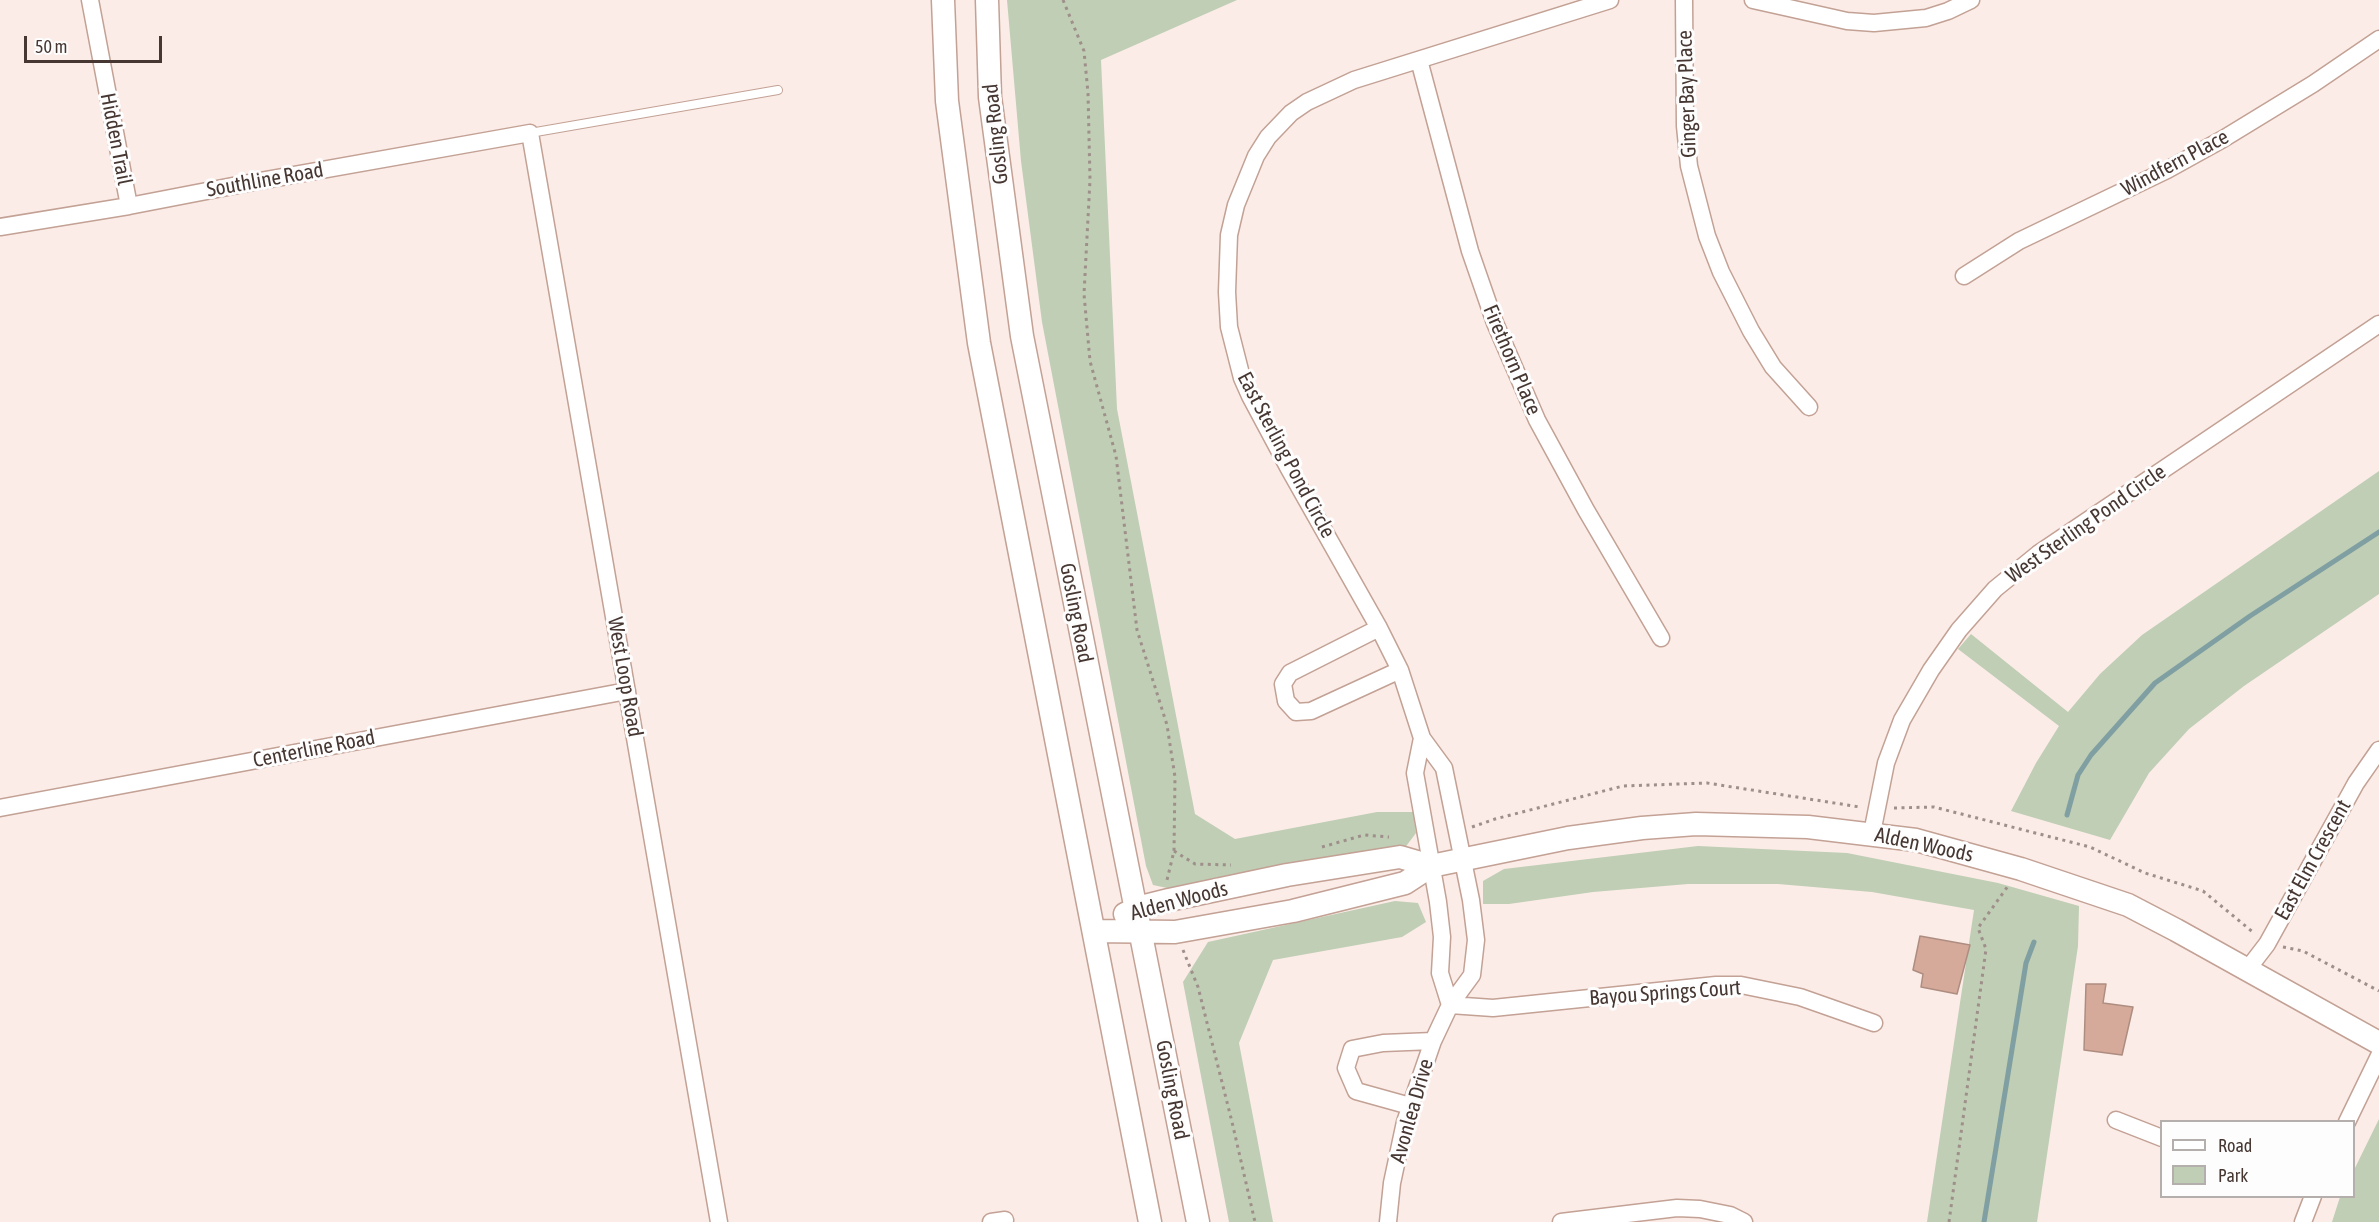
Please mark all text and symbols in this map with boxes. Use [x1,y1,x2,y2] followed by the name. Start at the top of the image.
[27,24,165,62] scale bar
[1672,30,1702,158] street label: Ginger Bay Place
[35,36,67,57] text: 50 m
[978,82,1014,186] street label: Gosling Road
[95,91,137,187] street label: Hidden Trail
[2117,124,2233,202] street label: Windfern Place
[205,157,325,203] street label: Southline Road
[1477,301,1547,419] street label: Firethorn Place
[1232,368,1340,542] street label: East Sterling Pond Circle
[2001,459,2171,589] street label: West Sterling Pond Circle
[1054,561,1098,665] street label: Gosling Road
[602,615,648,739] street label: West Loop Road
[251,725,377,773] street label: Centerline Road
[2270,795,2356,925] street label: East Elm Crescent
[1873,822,1975,868] street label: Alden Woods
[1127,876,1231,926] street label: Alden Woods
[1588,975,1742,1011] street label: Bayou Springs Court
[1150,1038,1194,1142] street label: Gosling Road
[1385,1056,1439,1166] street label: Avonlea Drive
[2160,1120,2355,1198] legend
[2218,1135,2252,1156] text: Road
[2218,1165,2248,1186] text: Park

